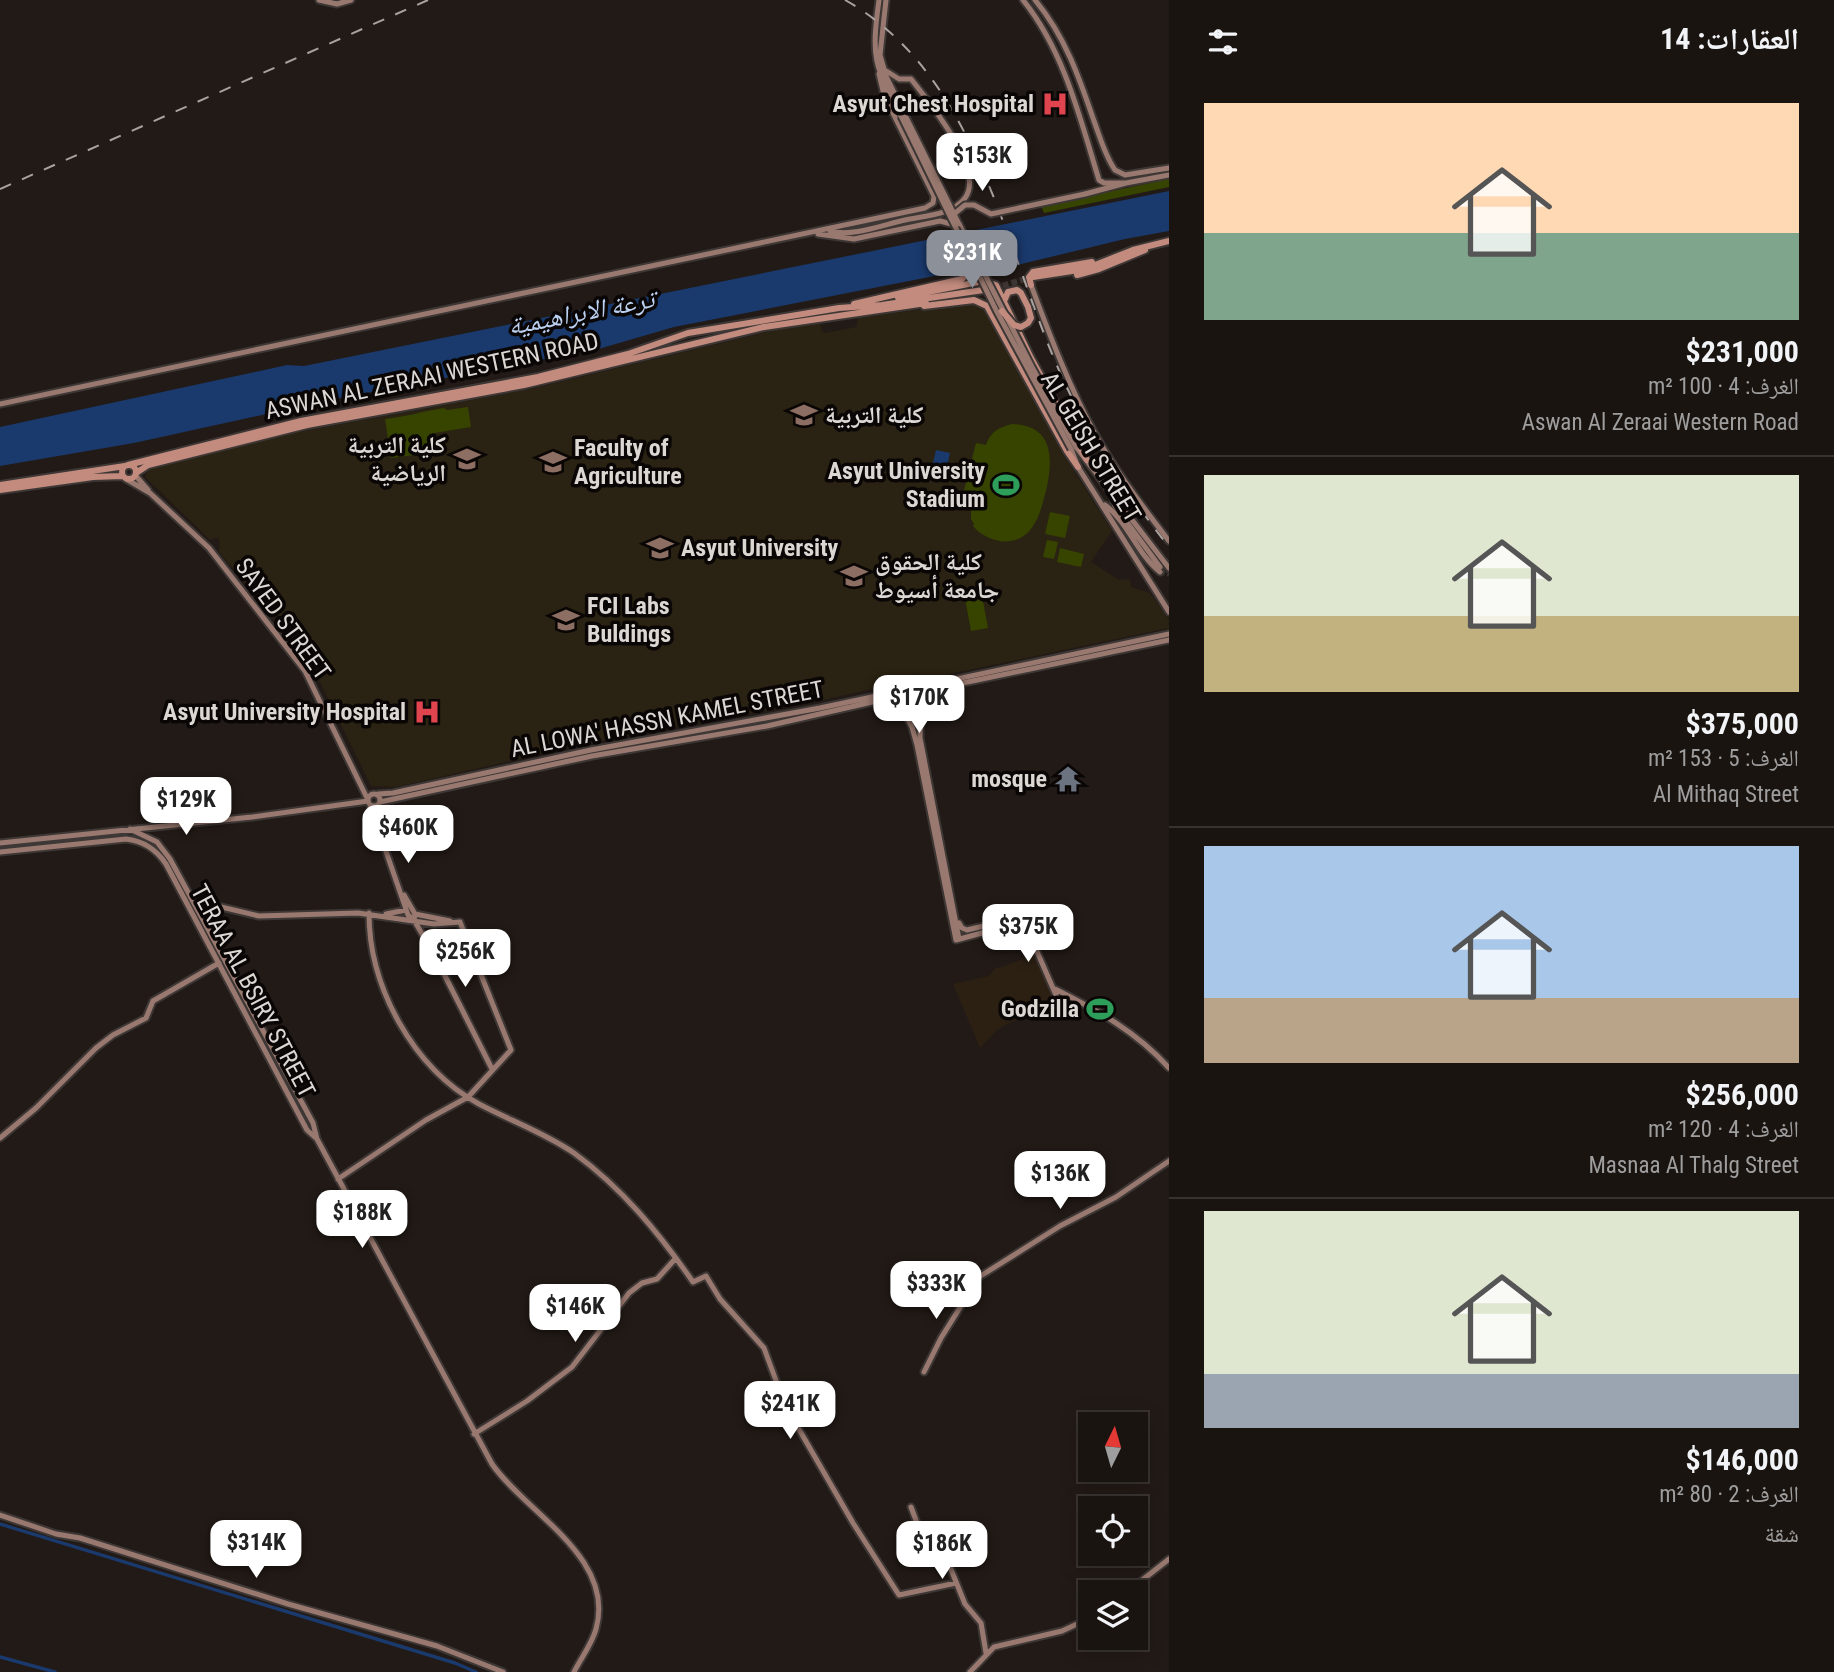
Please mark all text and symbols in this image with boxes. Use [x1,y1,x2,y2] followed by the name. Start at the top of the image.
[1660,21,1799,56] text: العقارات: 14
[1204,23,1242,61] icon: filters
[1040,89,1070,119] hospital icon: Asyut Chest Hospital
[832,90,1034,118] place label: Asyut Chest Hospital
[933,134,1031,193] pin: $153K
[952,142,1012,169] text: $153K
[1439,149,1565,275] icon: home
[923,230,1021,290] pin: $231K
[942,239,1002,266] text: $231K
[505,282,662,341] water label: ترعة الابراهيمية
[263,327,601,425] street label: ASWAN AL ZERAAI WESTERN ROAD
[1686,334,1799,369] text: $231,000
[1035,367,1147,527] street label: AL GEISH STREET
[1648,373,1799,400] text: الغرف: 4 · 100 m²
[789,400,819,430] school or university icon: كلية التربية
[825,401,924,429] place label: كلية التربية
[1522,409,1799,436] text: Aswan Al Zeraai Western Road
[348,431,446,487] place label: كلية التربية الرياضية
[574,434,682,490] place label: Faculty of Agriculture
[452,444,482,474] school or university icon: كلية التربية الرياضية
[538,447,568,477] school or university icon: Faculty of Agriculture
[828,457,985,513] place label: Asyut University Stadium
[991,470,1021,500] sports icon: Asyut University Stadium
[1439,521,1565,647] icon: home
[645,533,675,563] school or university icon: Asyut University
[681,534,839,562] place label: Asyut University
[875,548,999,604] place label: كلية الحقوق جامعة أسيوط
[230,553,336,685] street label: SAYED STREET
[839,561,869,591] school or university icon: كلية الحقوق جامعة أسيوط
[587,592,671,648] place label: FCI Labs Buldings
[551,605,581,635] school or university icon: FCI Labs Buldings
[508,675,826,763] street label: AL LOWA' HASSN KAMEL STREET
[870,676,968,735] pin: $170K
[889,684,949,711] text: $170K
[412,697,442,727] hospital icon: Asyut University Hospital
[163,698,406,726] place label: Asyut University Hospital
[1686,706,1799,741] text: $375,000
[1648,745,1799,772] text: الغرف: 5 · 153 m²
[1053,764,1083,794] temple icon: mosque
[971,765,1047,793] place label: mosque
[137,778,235,837] pin: $129K
[1653,781,1799,808] text: Al Mithaq Street
[156,786,216,813] text: $129K
[359,806,457,865] pin: $460K
[378,814,438,841] text: $460K
[185,880,321,1102] street label: TERAA AL BSIRY STREET
[1439,892,1565,1018] icon: home
[979,904,1077,964] pin: $375K
[998,913,1058,940] text: $375K
[416,930,514,989] pin: $256K
[435,938,495,965] text: $256K
[1085,994,1115,1024] sports icon: Godzilla
[1001,995,1079,1023] place label: Godzilla
[1686,1077,1799,1112] text: $256,000
[1648,1116,1799,1143] text: الغرف: 4 · 120 m²
[1011,1152,1109,1211] pin: $136K
[1588,1152,1799,1179] text: Masnaa Al Thalg Street
[1030,1160,1090,1187] text: $136K
[313,1190,411,1250] pin: $188K
[332,1199,392,1226] text: $188K
[1439,1256,1565,1382] icon: home
[887,1262,985,1321] pin: $333K
[906,1270,966,1297] text: $333K
[526,1284,624,1344] pin: $146K
[545,1293,605,1320] text: $146K
[741,1382,839,1441] pin: $241K
[760,1390,820,1417] text: $241K
[1078,1412,1148,1482] north arrow
[1078,1412,1148,1650] map controls
[1686,1442,1799,1477] text: $146,000
[1659,1481,1799,1508] text: الغرف: 2 · 80 m²
[1078,1496,1148,1566] button: locate
[207,1520,305,1580] pin: $314K
[1765,1521,1799,1548] text: شقة
[893,1522,991,1581] pin: $186K
[226,1529,286,1556] text: $314K
[912,1530,972,1557] text: $186K
[1078,1580,1148,1650] button: layers

